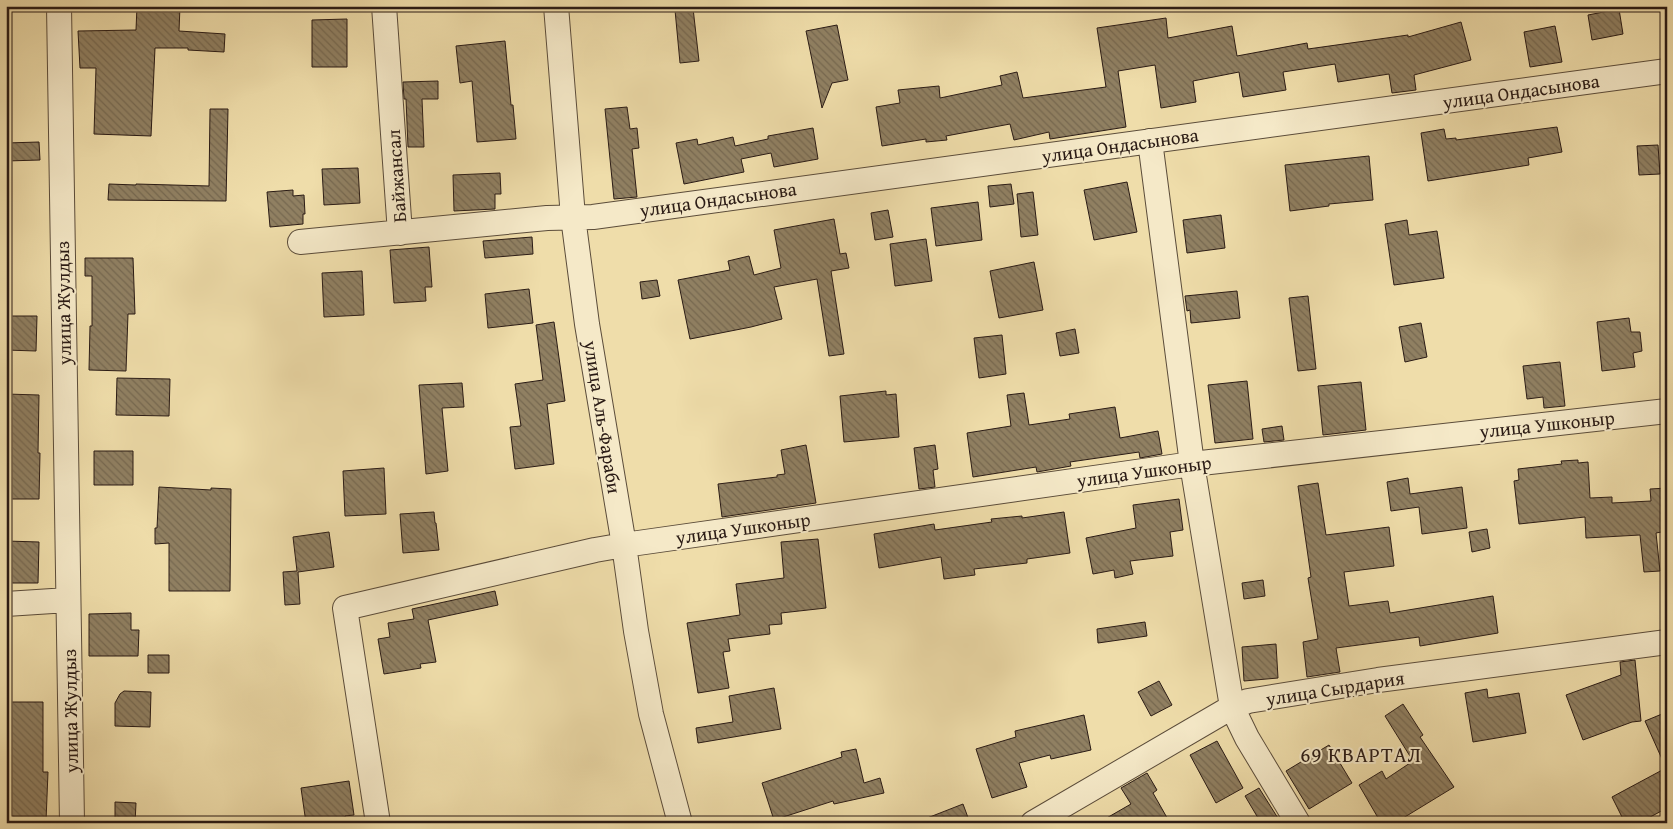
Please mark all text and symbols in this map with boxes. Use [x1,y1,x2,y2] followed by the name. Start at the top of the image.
[1440,66,1601,116] street label: улица Ондасынова
[1039,120,1200,170] street label: улица Ондасынова
[379,129,413,223] street label: Байжансал
[637,174,798,224] street label: улица Ондасынова
[48,241,78,366] street label: улица Жулдыз
[577,337,629,496] street label: улица Аль-Фараби
[1477,403,1616,445] street label: улица Ушконыр
[1074,448,1213,494] street label: улица Ушконыр
[673,505,812,551] street label: улица Ушконыр
[55,649,85,774] street label: улица Жулдыз
[1263,663,1407,713] street label: улица Сырдария
[1300,739,1422,770] district label: 69 КВАРТАЛ

